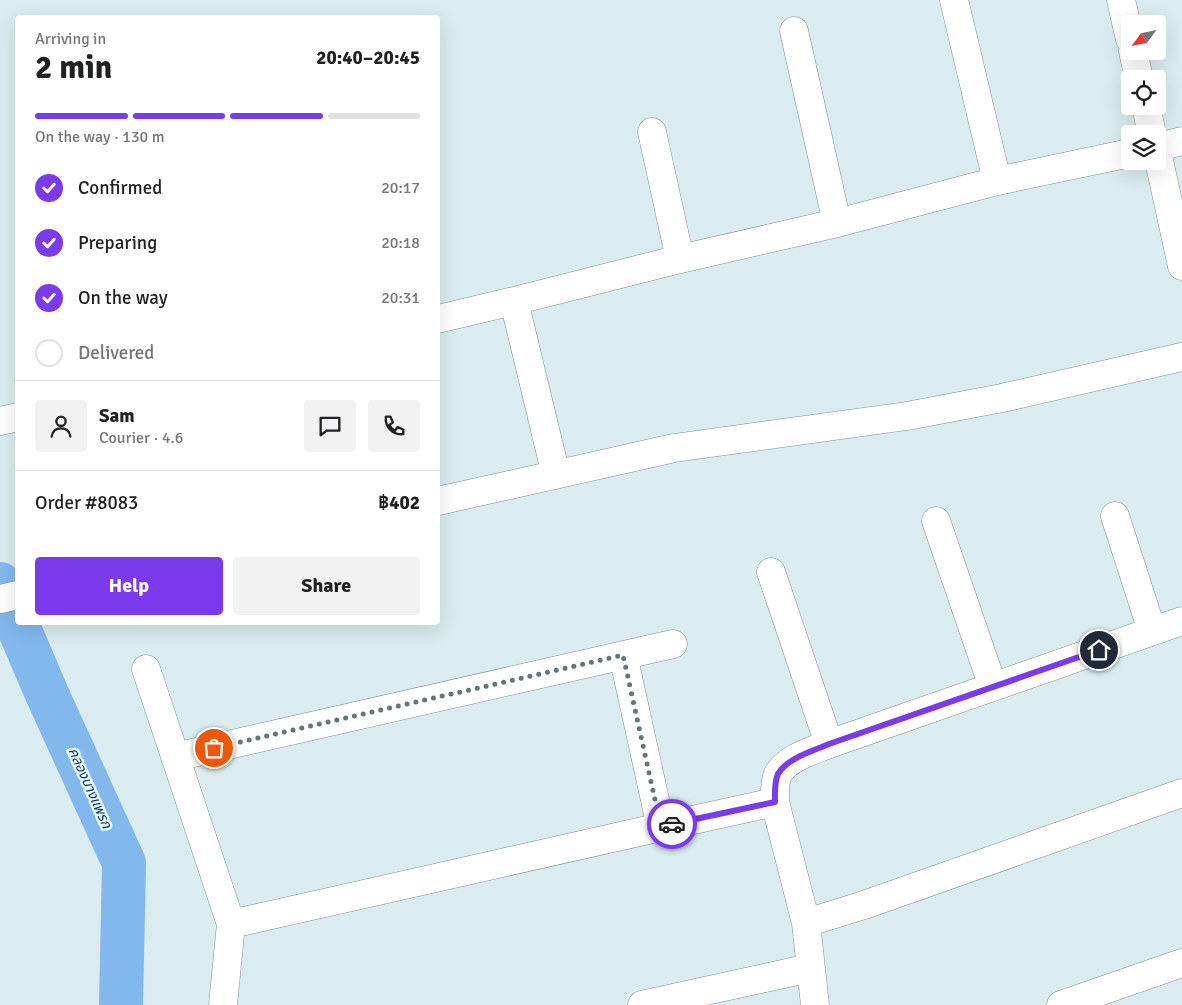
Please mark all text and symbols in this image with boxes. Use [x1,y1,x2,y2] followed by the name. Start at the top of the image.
[1121,15,1166,60] north arrow
[1121,15,1166,170] map controls
[35,29,106,49] text: Arriving in
[316,46,420,70] text: 20:40–20:45
[35,48,112,87] text: 2 min
[1121,70,1166,115] button: locate
[1121,125,1166,170] button: layers
[35,127,165,147] text: On the way · 130 m
[35,174,63,202] icon: check
[78,176,162,200] text: Confirmed
[381,178,420,198] text: 20:17
[35,229,63,257] icon: check
[78,231,157,255] text: Preparing
[381,233,420,253] text: 20:18
[35,284,63,312] icon: check
[78,286,168,310] text: On the way
[381,288,420,308] text: 20:31
[78,341,154,365] text: Delivered
[35,400,87,452] button: person
[304,400,356,452] button: chat
[368,400,420,452] button: phone
[99,404,135,428] text: Sam
[99,428,183,448] text: Courier · 4.6
[35,491,138,515] text: Order #8083
[378,491,420,515] text: ฿402
[35,557,223,615] button: Help
[233,557,420,615] button: Share
[1078,629,1120,671] pin
[1085,636,1113,664] icon: home
[193,727,235,769] pin
[200,734,228,762] icon: bag
[65,745,116,831] water label: คลองบางแพรก
[647,799,697,849] courier
[658,810,686,838] icon: car

